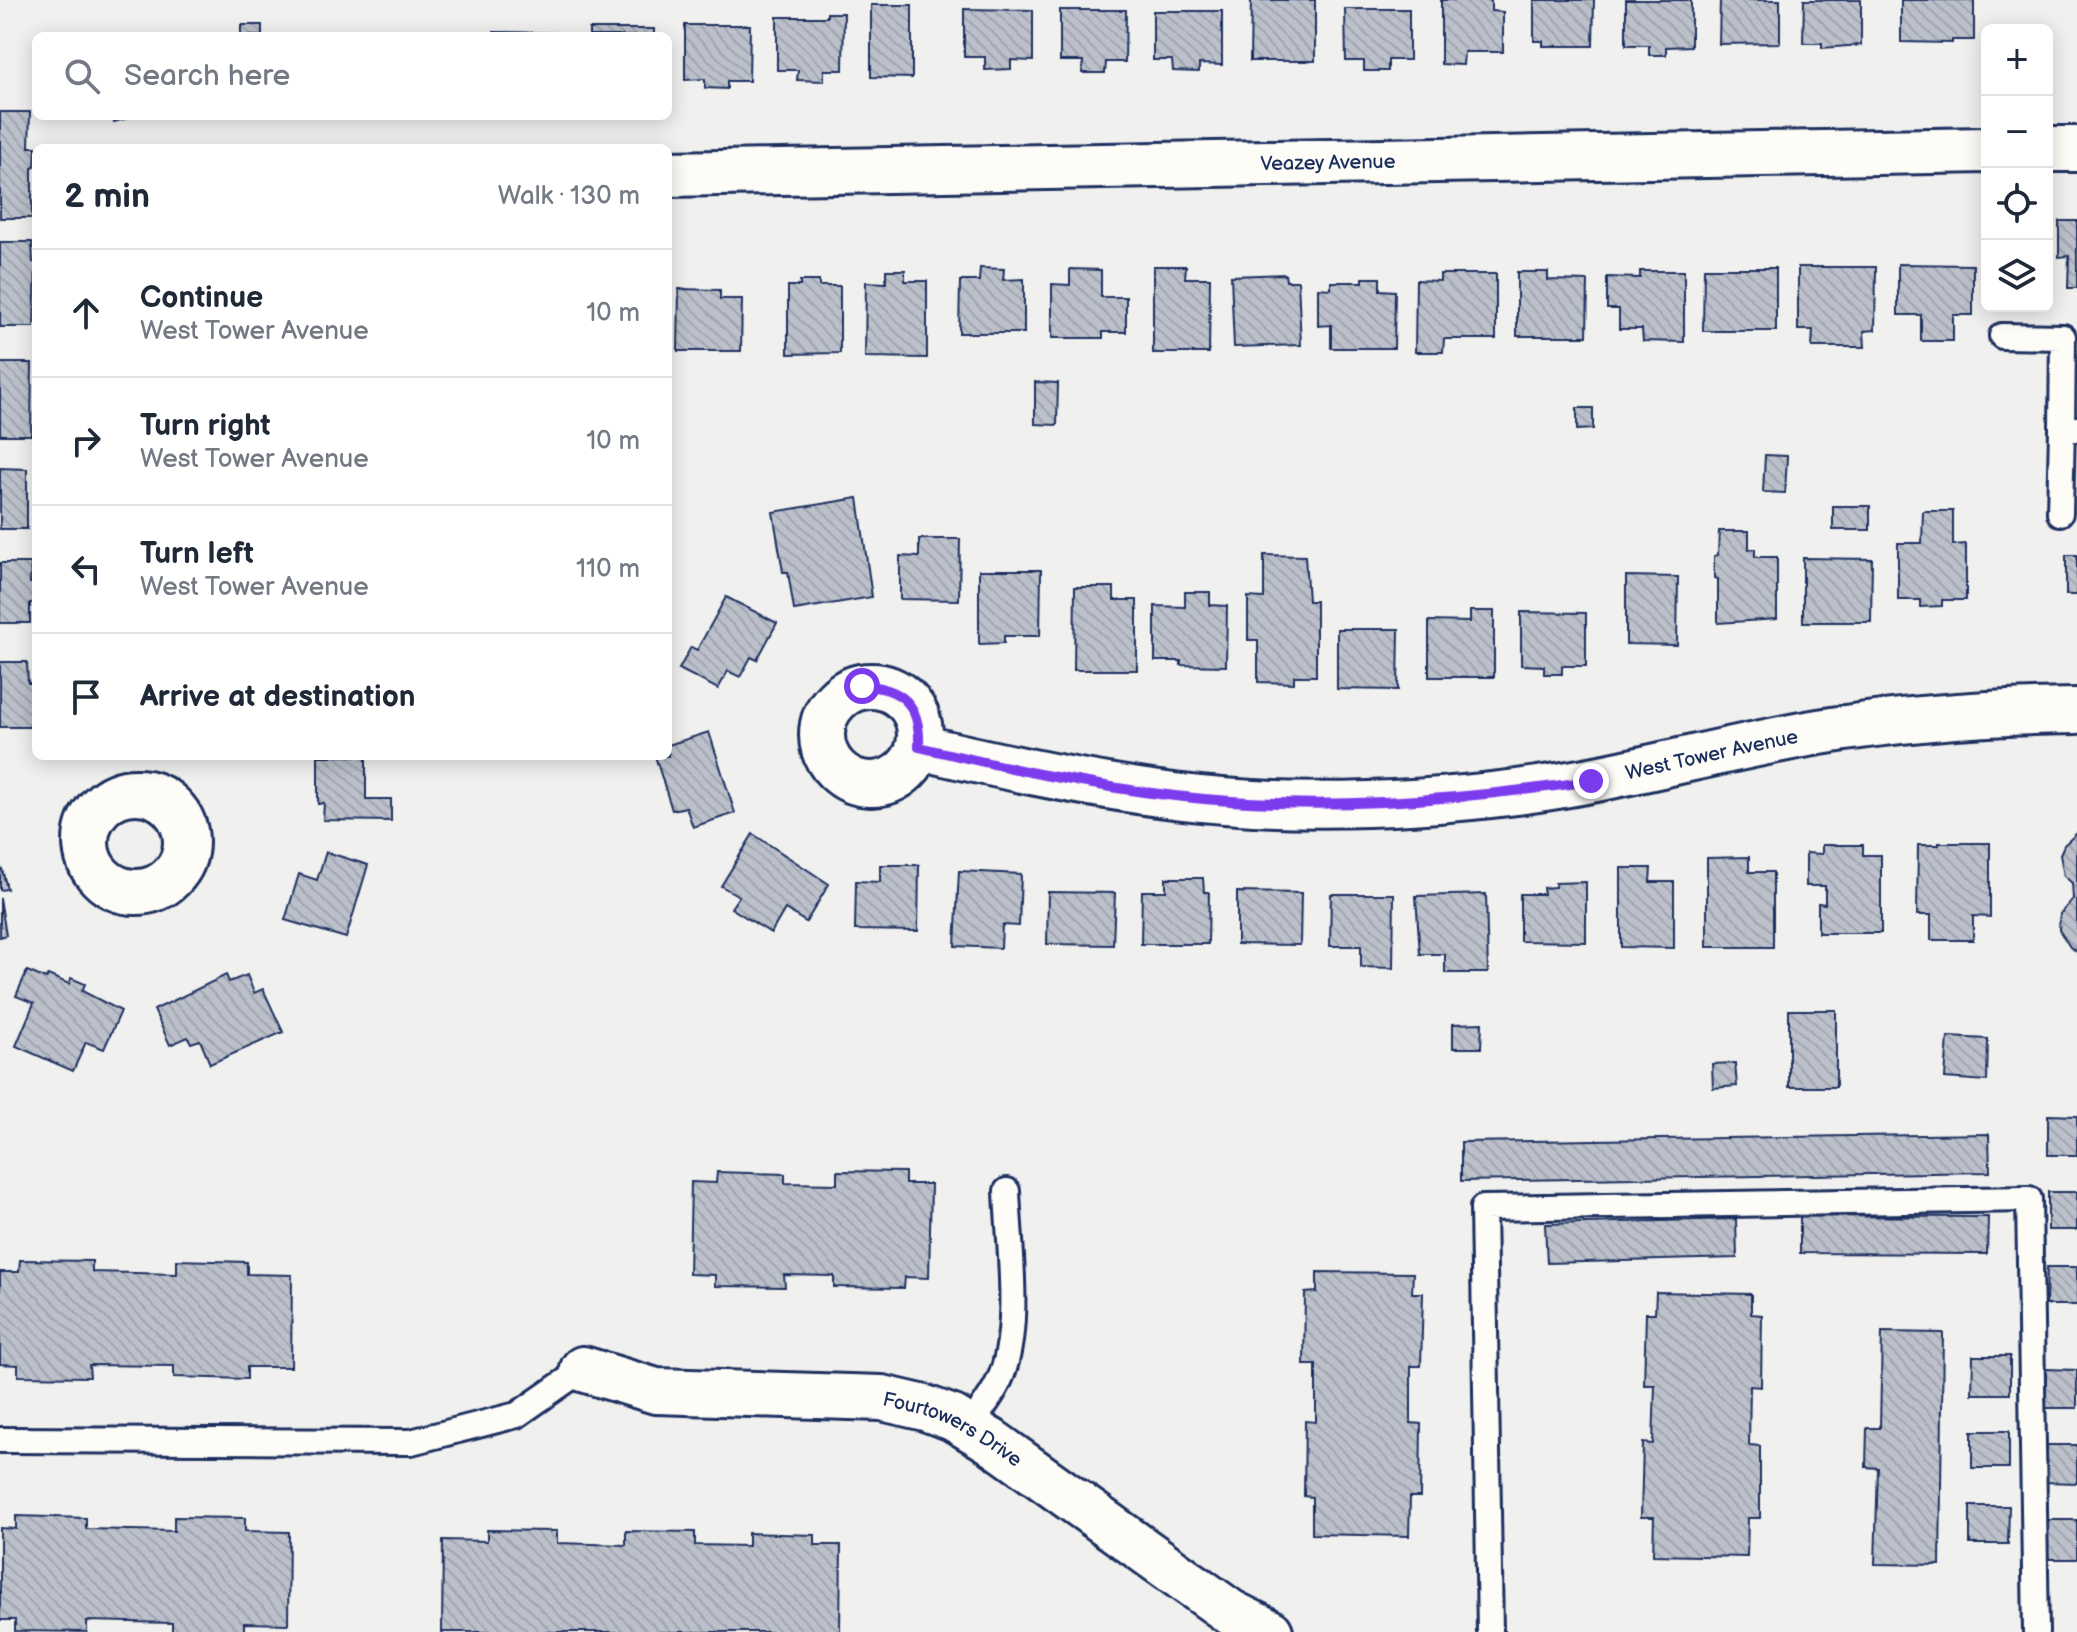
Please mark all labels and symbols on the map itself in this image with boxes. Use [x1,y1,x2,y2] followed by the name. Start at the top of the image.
[1260,150,1396,176] street label: Veazey Avenue
[844,668,880,704] route start
[1623,725,1800,786] street label: West Tower Avenue
[1573,763,1609,799] route end
[880,1388,1027,1472] street label: Fourtowers Drive

